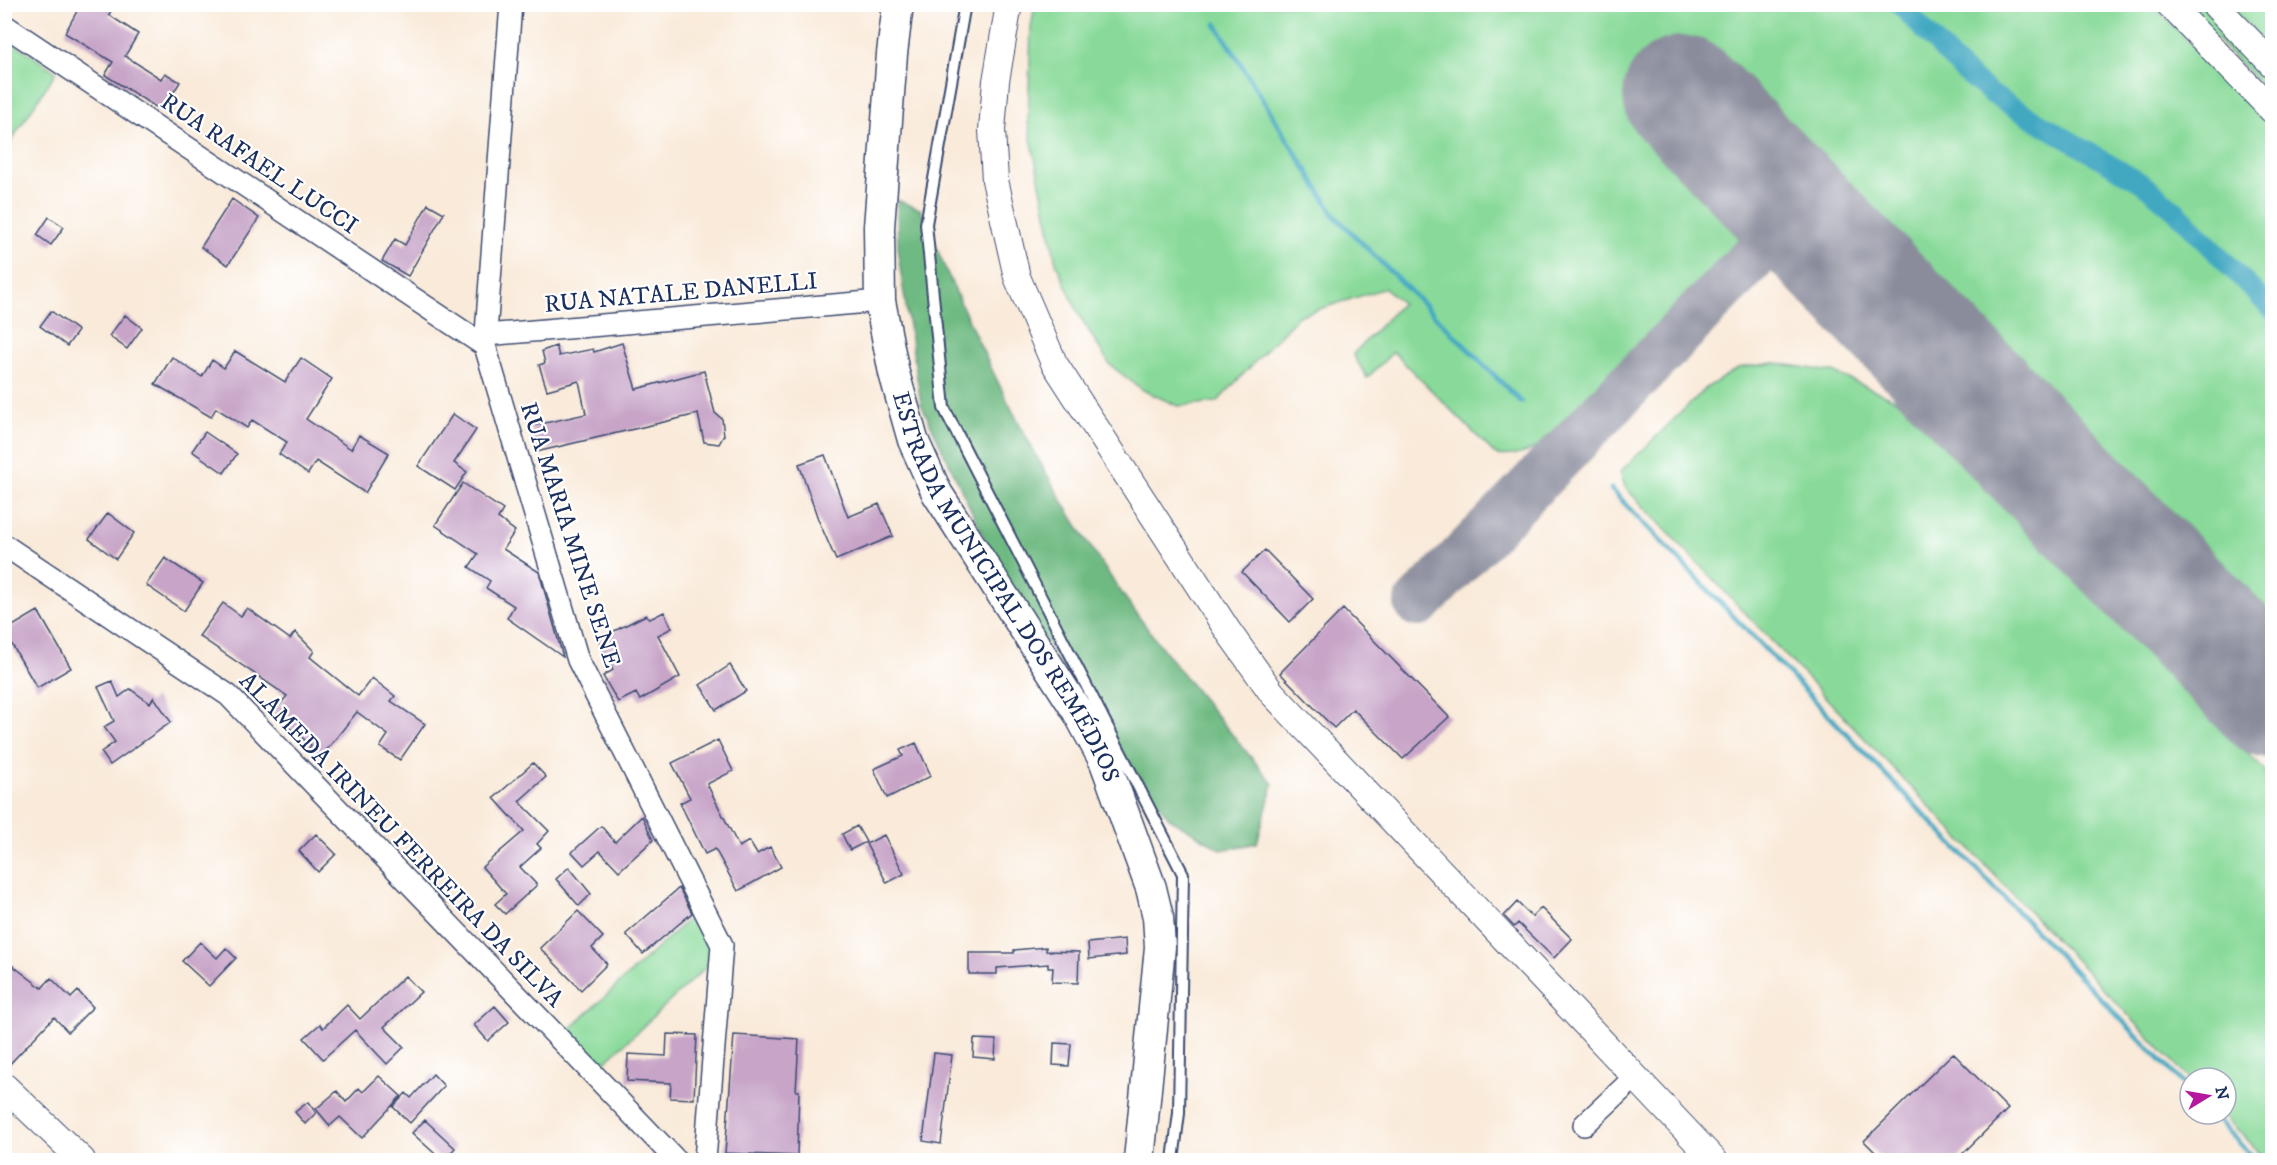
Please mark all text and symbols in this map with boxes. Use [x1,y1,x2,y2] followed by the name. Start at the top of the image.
[155,87,363,241] street label: RUA RAFAEL LUCCI
[543,266,819,320] street label: RUA NATALE DANELLI
[885,388,1126,786] street label: ESTRADA MUNICIPAL DOS REMÉDIOS
[513,398,627,672] street label: RUA MARIA MINE SENE
[233,666,570,1014] street label: ALAMEDA IRINEU FERREIRA DA SILVA
[2178,1066,2238,1126] north arrow
[2211,1085,2233,1102] text: N

